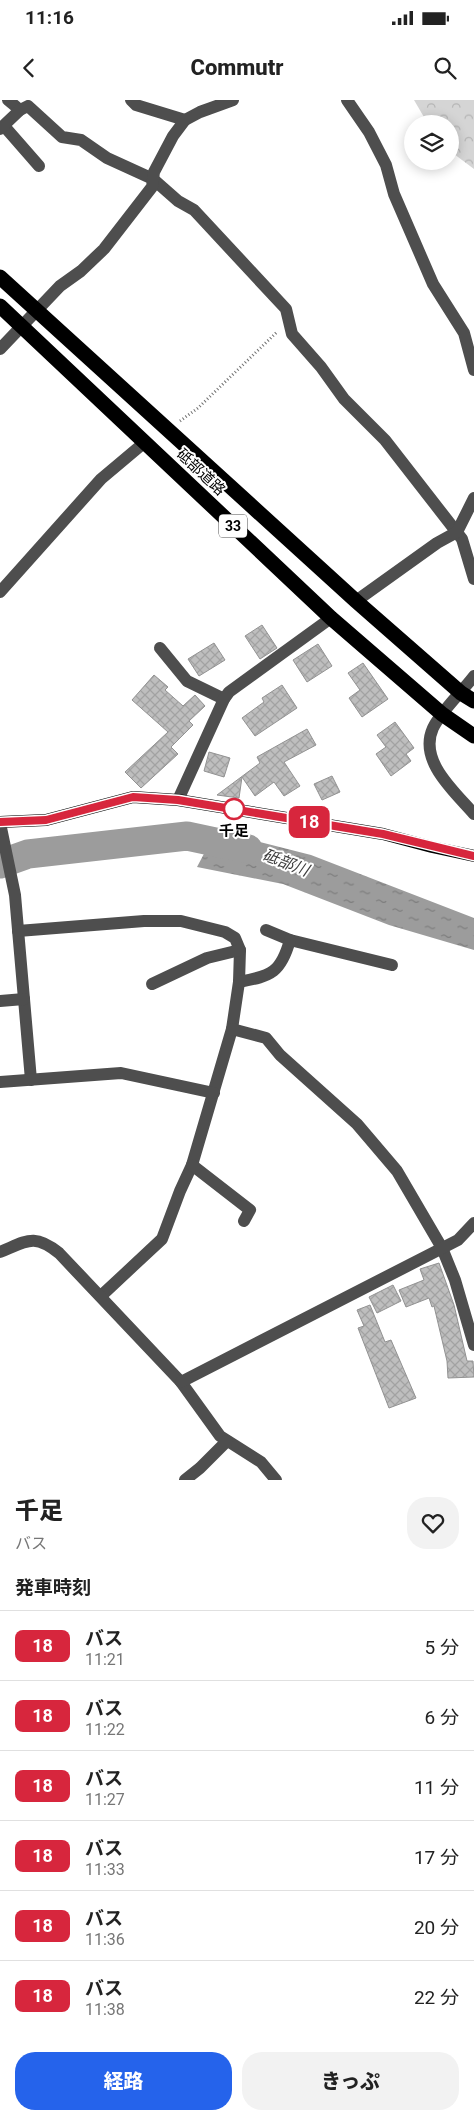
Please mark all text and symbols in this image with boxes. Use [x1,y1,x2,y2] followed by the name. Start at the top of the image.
[25,6,74,29] text: 11:16
[15,54,43,82] icon: back
[431,54,459,82] icon: search
[191,55,283,80] text: Commutr
[404,115,459,170] map controls
[404,115,459,170] button: layers
[173,445,229,499] street label: 砥部道路
[219,514,247,538] road number: 33
[223,798,245,820] marker: 千足
[286,806,332,838] line badge: 18
[299,811,319,832] text: 18
[219,822,249,840] place label: 千足
[260,845,313,881] water label: 砥部川
[15,1497,63,1525] text: 千足
[407,1497,459,1549] button: heart
[15,1534,47,1553] text: バス
[15,1576,91,1599] text: 発車時刻
[85,1627,123,1650] text: バス
[32,1635,53,1656] text: 18
[425,1636,459,1659] text: 5 分
[85,1650,125,1669] text: 11:21
[85,1697,123,1720] text: バス
[32,1705,53,1726] text: 18
[425,1706,459,1729] text: 6 分
[85,1720,125,1739] text: 11:22
[85,1767,123,1790] text: バス
[32,1775,53,1796] text: 18
[414,1776,459,1799] text: 11 分
[85,1790,125,1809] text: 11:27
[85,1837,123,1860] text: バス
[32,1845,53,1866] text: 18
[414,1846,459,1869] text: 17 分
[85,1860,125,1879] text: 11:33
[85,1907,123,1930] text: バス
[32,1915,53,1936] text: 18
[414,1916,459,1939] text: 20 分
[85,1930,125,1949] text: 11:36
[85,1977,123,2000] text: バス
[32,1985,53,2006] text: 18
[414,1986,459,2009] text: 22 分
[85,2000,125,2019] text: 11:38
[15,2052,232,2110] button: 経路
[242,2052,459,2110] button: きっぷ

